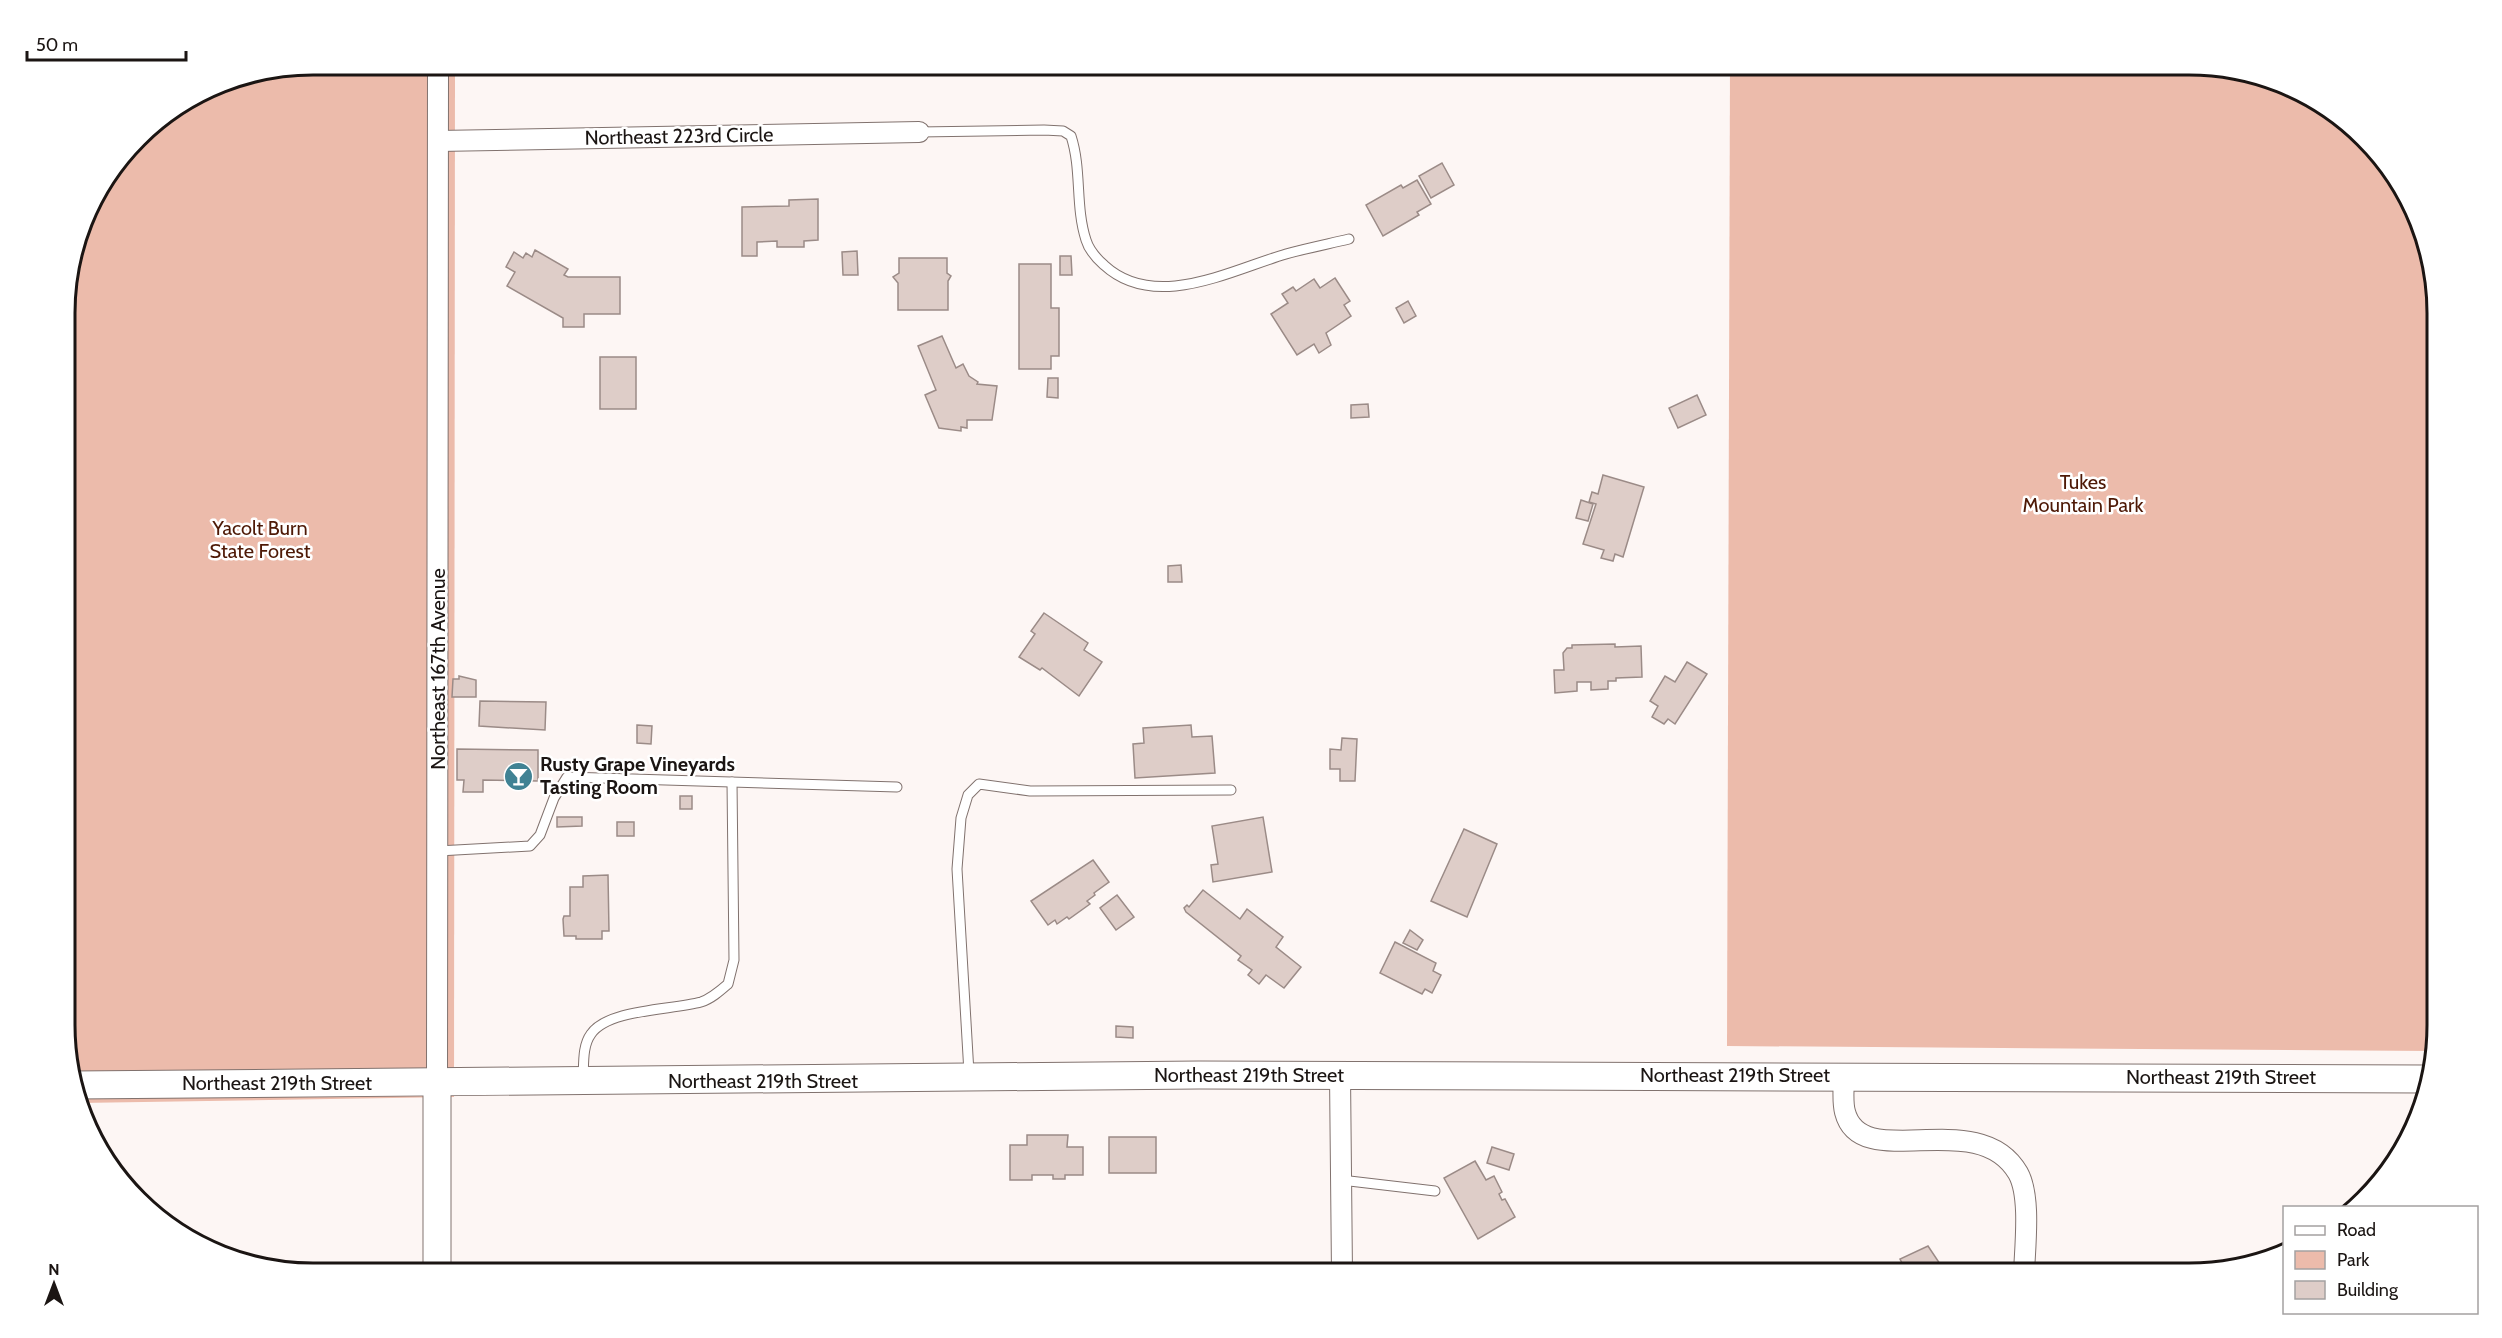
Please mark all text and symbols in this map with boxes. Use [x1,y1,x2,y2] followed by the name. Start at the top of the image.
[27,24,186,62] scale bar
[36,34,78,56] text: 50 m
[584,122,774,150] street label: Northeast 223rd Circle
[2023,470,2143,517] park label: Tukes Mountain Park
[210,516,311,563] park label: Yacolt Burn State Forest
[426,568,450,770] street label: Northeast 167th Avenue
[540,752,735,799] place label: Rusty Grape Vineyards Tasting Room
[503,760,535,792] bar icon: Rusty Grape Vineyards Tasting Room
[1154,1063,1344,1087] street label: Northeast 219th Street
[1640,1063,1830,1087] street label: Northeast 219th Street
[2126,1065,2316,1089] street label: Northeast 219th Street
[668,1069,858,1093] street label: Northeast 219th Street
[182,1071,372,1095] street label: Northeast 219th Street
[2283,1206,2478,1314] legend
[2337,1219,2376,1241] text: Road
[2337,1249,2370,1271] text: Park
[24,1254,84,1314] north arrow
[48,1260,60,1279] text: N
[2337,1279,2399,1301] text: Building

